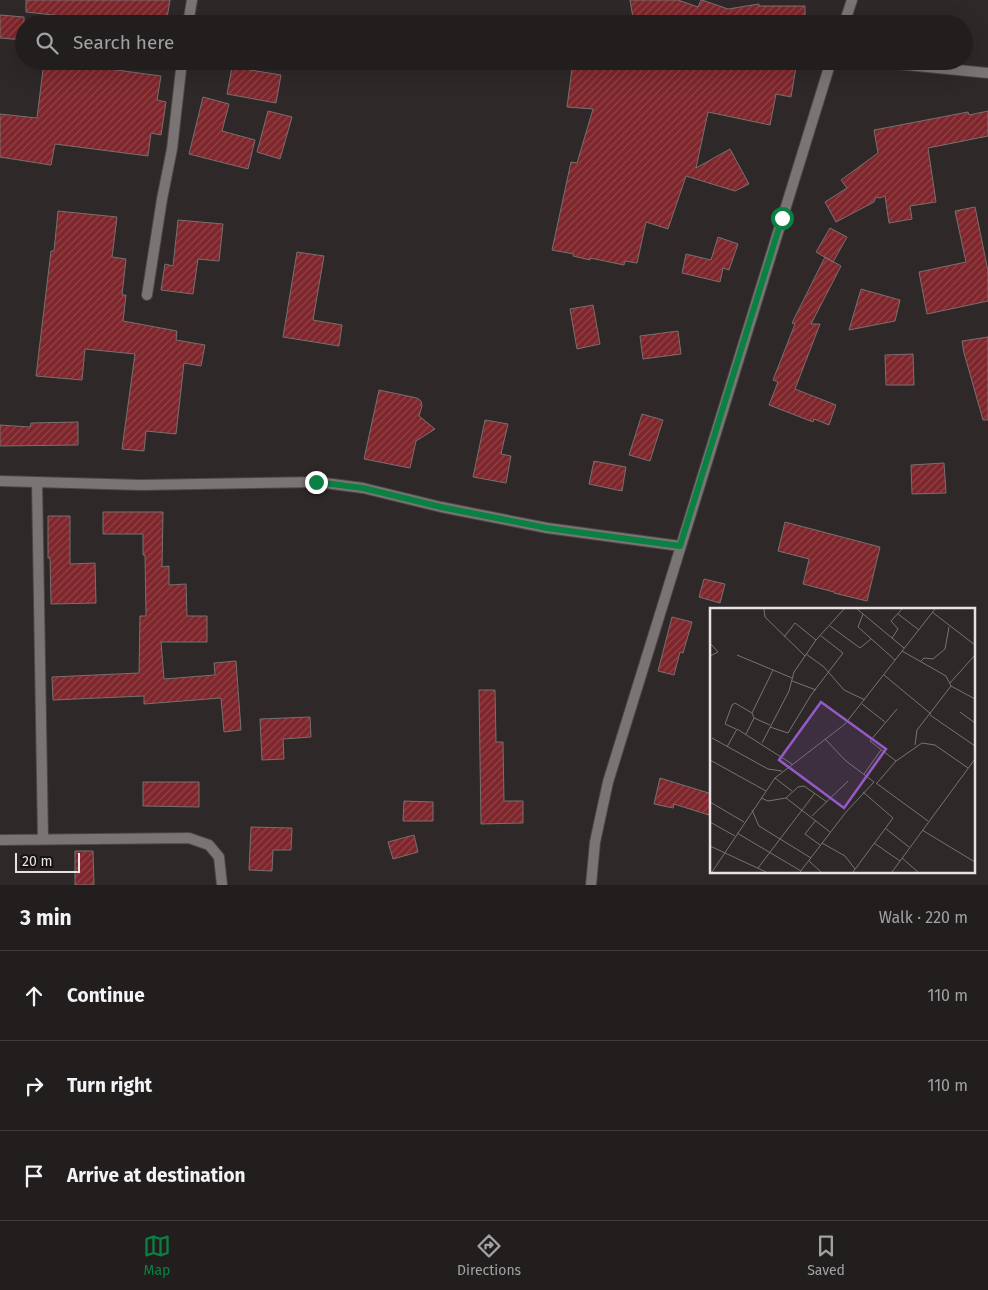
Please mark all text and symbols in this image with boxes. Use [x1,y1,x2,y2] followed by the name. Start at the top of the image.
[15,15,973,70] search box
[33,29,61,57] icon: search
[73,31,174,54] text: Search here
[771,207,794,230] route start
[305,471,328,494] route end
[710,608,976,872] inset map
[15,850,80,873] scale bar
[22,853,52,870] text: 20 m
[20,905,72,931] text: 3 min
[879,908,968,927] text: Walk · 220 m
[20,982,48,1010] icon: ahead
[67,984,145,1007] text: Continue
[927,986,968,1005] text: 110 m
[20,1072,48,1100] icon: right
[67,1074,152,1097] text: Turn right
[927,1076,968,1095] text: 110 m
[20,1162,48,1190] icon: arrive
[67,1164,246,1187] text: Arrive at destination
[143,1232,171,1279] tab: Map
[457,1232,521,1279] tab: Directions
[807,1232,845,1279] tab: Saved

